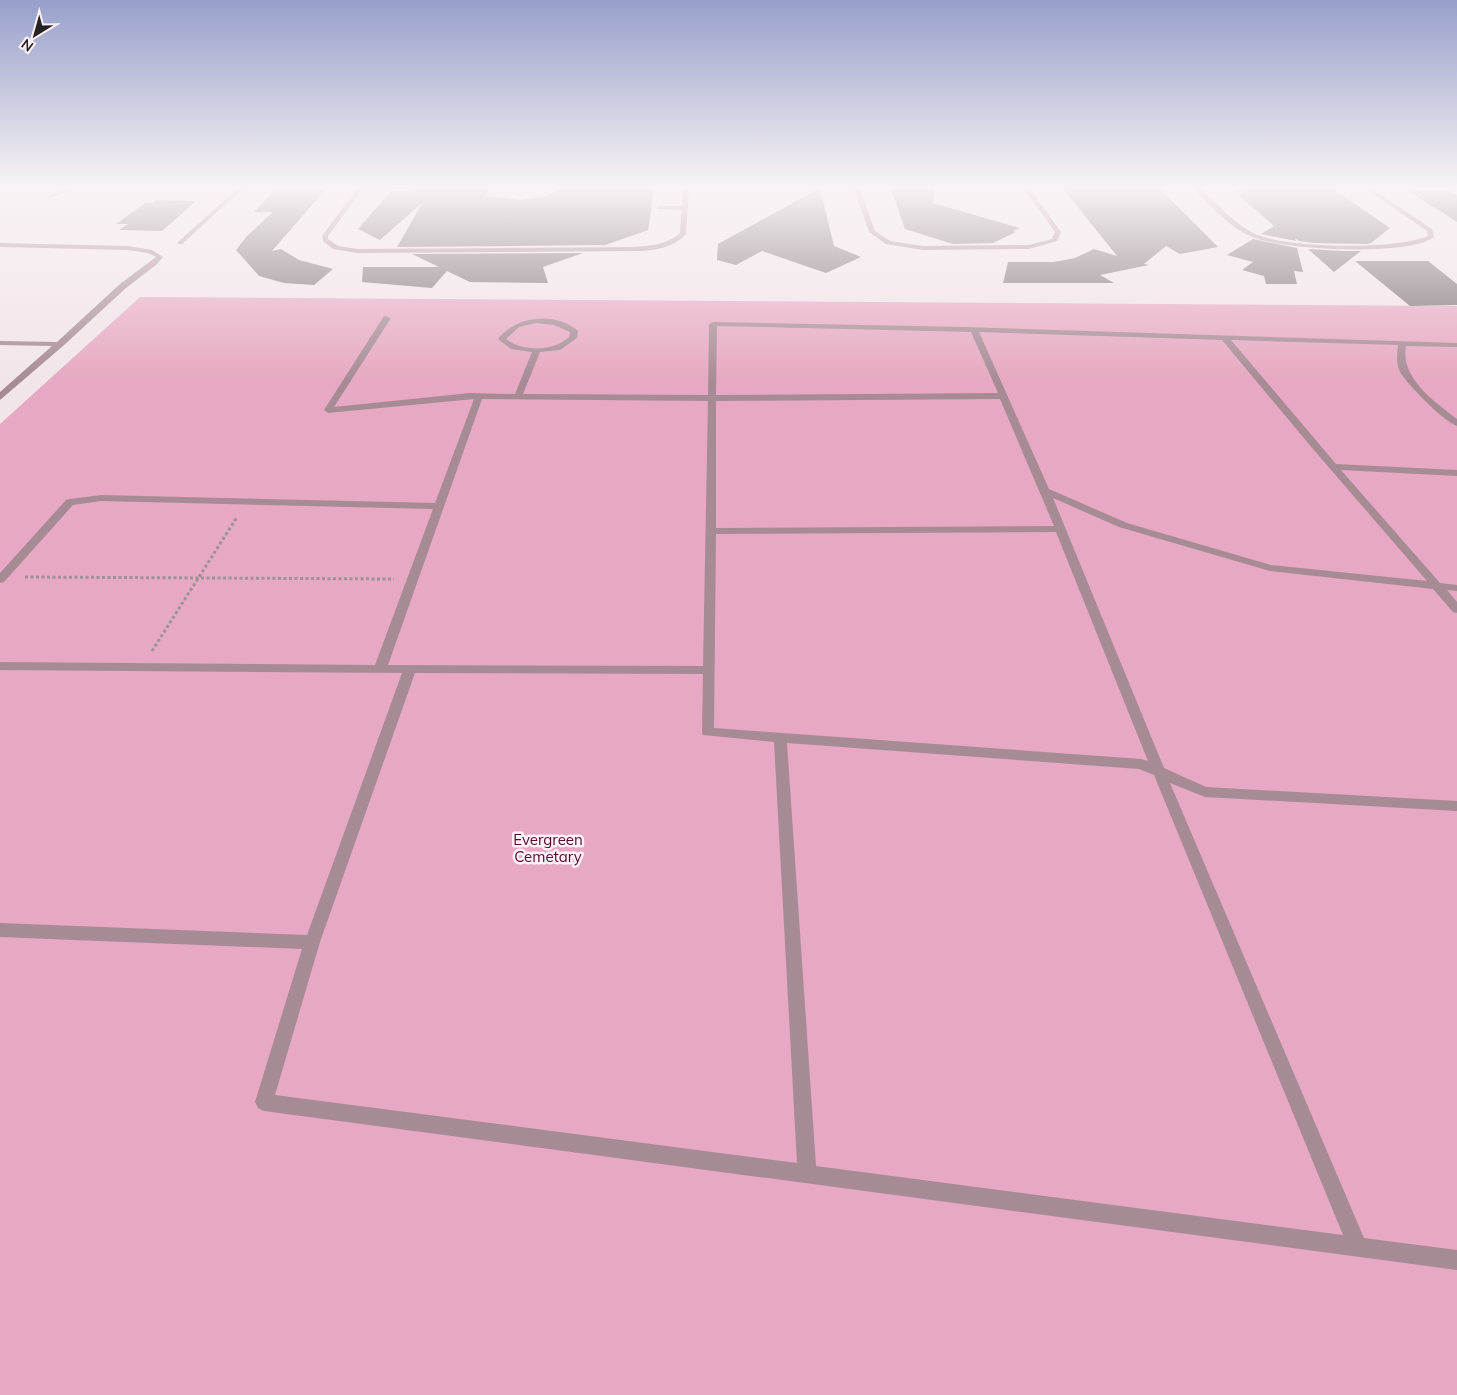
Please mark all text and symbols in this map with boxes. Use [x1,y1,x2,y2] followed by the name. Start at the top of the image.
[10,10,60,60] north arrow
[18,35,37,56] text: N
[513,830,583,866] park label: Evergreen Cemetary

